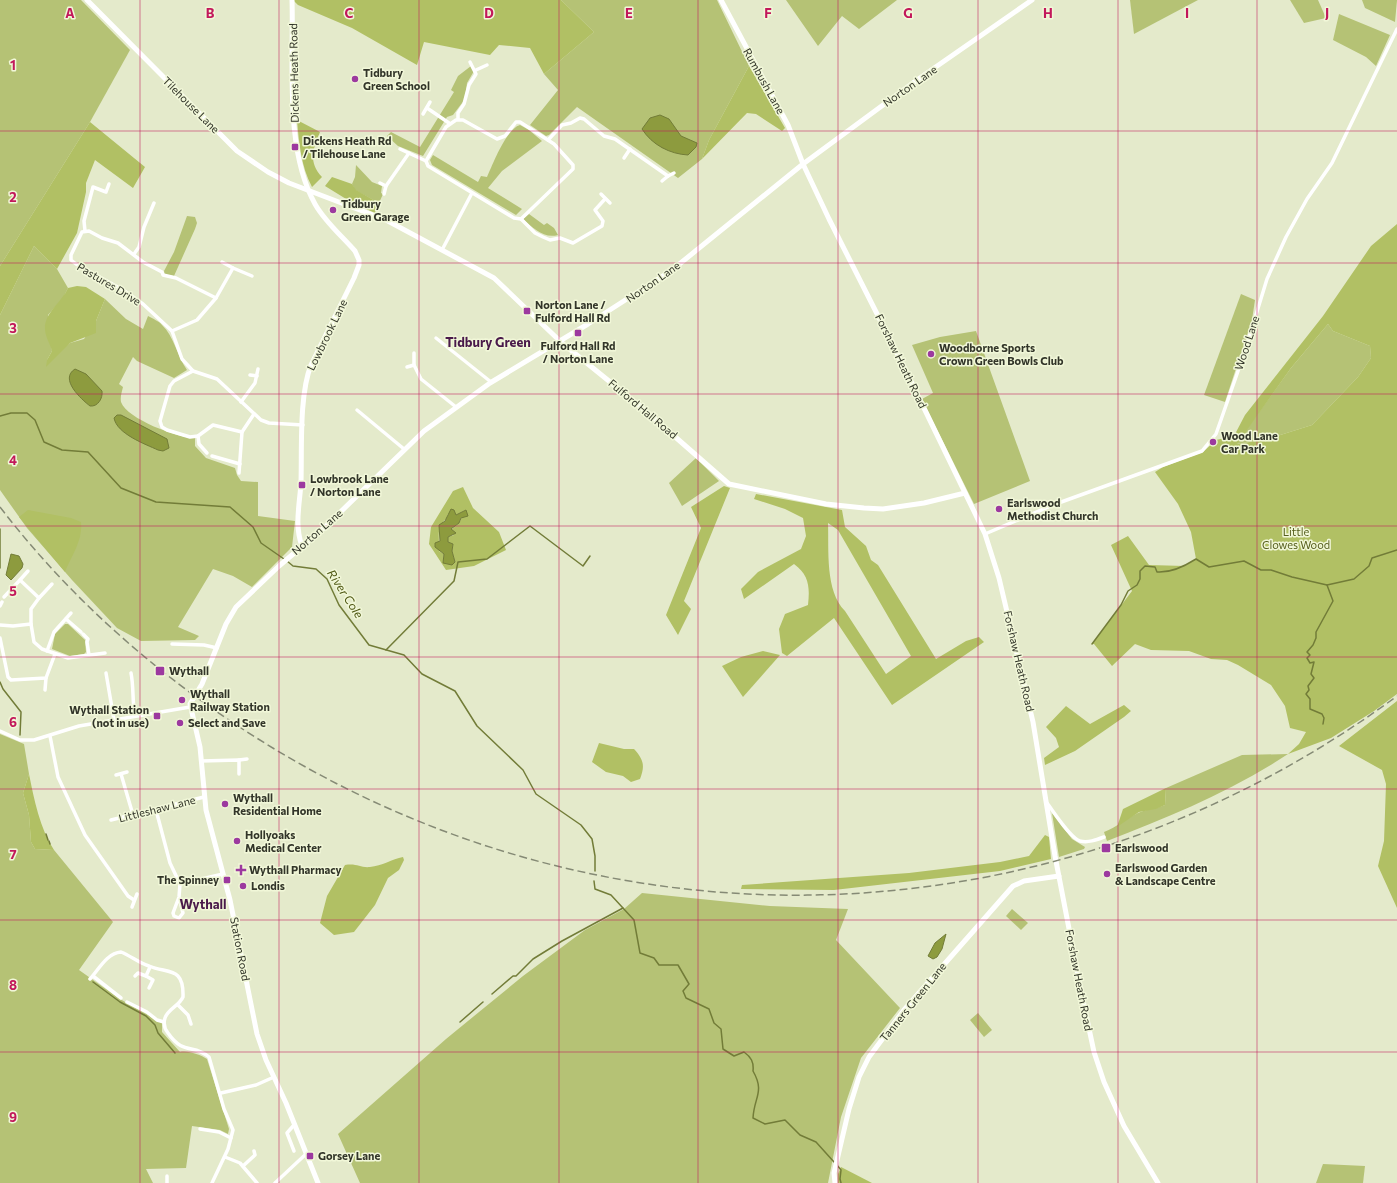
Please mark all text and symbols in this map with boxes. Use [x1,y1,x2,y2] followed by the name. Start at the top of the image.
[65,5,75,21] text: A
[206,5,215,21] text: B
[345,5,354,21] text: C
[484,5,494,21] text: D
[625,5,633,21] text: E
[764,5,772,21] text: F
[903,5,913,21] text: G
[1043,5,1053,21] text: H
[1185,5,1189,21] text: I
[1325,5,1329,21] text: J
[286,23,301,123] street label: Dickens Heath Road
[741,46,788,116] street label: Rumbush Lane
[10,57,16,73] text: 1
[880,62,939,109] street label: Norton Lane
[363,66,430,92] place label: Tidbury Green School
[160,74,222,136] street label: Tilehouse Lane
[350,74,360,84] marker: Tidbury Green School
[303,134,391,160] place label: Dickens Heath Rd / Tilehouse Lane
[290,142,300,152] marker: Dickens Heath Rd / Tilehouse Lane
[9,189,17,205] text: 2
[341,197,409,223] place label: Tidbury Green Garage
[328,205,338,215] marker: Tidbury Green Garage
[623,258,682,305] street label: Norton Lane
[75,259,144,308] street label: Pastures Drive
[304,297,349,372] street label: Lowbrook Lane
[535,298,610,324] place label: Norton Lane / Fulford Hall Rd
[522,306,532,316] marker: Norton Lane / Fulford Hall Rd
[873,312,930,410] street label: Forshaw Heath Road
[1232,314,1261,372] street label: Wood Lane
[9,320,17,336] text: 3
[573,328,583,338] marker: Fulford Hall Rd / Norton Lane
[445,334,531,350] district label: Tidbury Green
[540,339,616,365] place label: Fulford Hall Rd / Norton Lane
[939,341,1064,367] place label: Woodborne Sports Crown Green Bowls Club
[926,349,936,359] marker: Woodborne Sports Crown Green Bowls Club
[606,376,680,441] street label: Fulford Hall Road
[1221,429,1278,455] place label: Wood Lane Car Park
[1208,437,1218,447] marker: Wood Lane Car Park
[9,452,17,468] text: 4
[310,472,389,498] place label: Lowbrook Lane / Norton Lane
[297,480,307,490] marker: Lowbrook Lane / Norton Lane
[1007,496,1098,522] place label: Earlswood Methodist Church
[994,504,1004,514] marker: Earlswood Methodist Church
[289,506,345,557] street label: Norton Lane
[1262,525,1330,551] park label: Little Clowes Wood
[325,566,367,621] water label: River Cole
[9,583,17,599] text: 5
[1002,609,1037,713] street label: Forshaw Heath Road
[169,664,209,677] place label: Wythall
[154,665,166,677] marker: Wythall
[190,687,270,713] place label: Wythall Railway Station
[177,695,187,705] marker: Wythall Railway Station
[69,703,149,729] place label: Wythall Station (not in use)
[152,711,162,721] marker: Wythall Station (not in use)
[9,714,17,730] text: 6
[188,716,266,729] place label: Select and Save
[175,718,185,728] marker: Select and Save
[233,791,322,817] place label: Wythall Residential Home
[117,793,197,824] street label: Littleshaw Lane
[220,799,230,809] marker: Wythall Residential Home
[245,828,322,854] place label: Hollyoaks Medical Center
[232,836,242,846] marker: Hollyoaks Medical Center
[1115,841,1168,854] place label: Earlswood
[1100,842,1112,854] marker: Earlswood
[9,846,17,862] text: 7
[1115,861,1216,887] place label: Earlswood Garden & Landscape Centre
[249,863,342,876] place label: Wythall Pharmacy
[236,865,246,875] marker: Wythall Pharmacy
[1102,869,1112,879] marker: Earlswood Garden & Landscape Centre
[157,873,219,886] place label: The Spinney
[222,875,232,885] marker: The Spinney
[251,879,285,892] place label: Londis
[238,881,248,891] marker: Londis
[179,896,227,912] district label: Wythall
[228,916,253,982] street label: Station Road
[1063,928,1096,1032] street label: Forshaw Heath Road
[877,959,949,1044] street label: Tanners Green Lane
[9,977,17,993] text: 8
[9,1109,17,1125] text: 9
[318,1149,380,1162] place label: Gorsey Lane
[305,1151,315,1161] marker: Gorsey Lane

